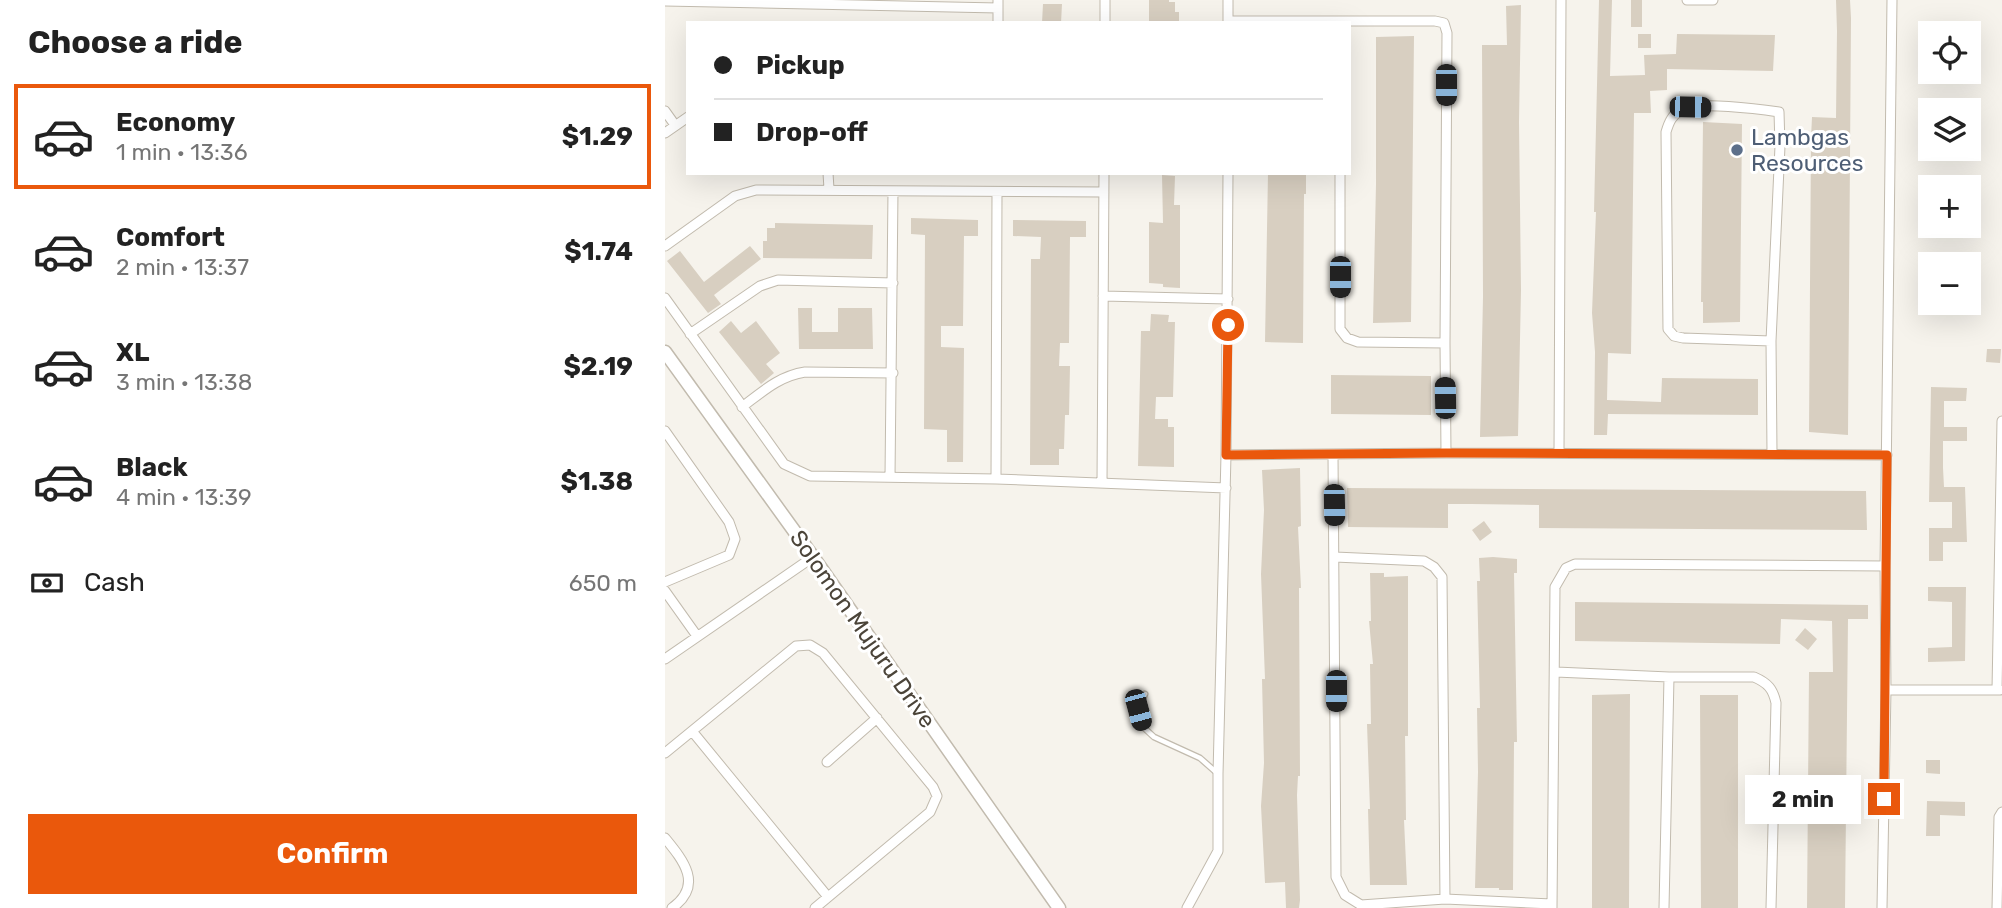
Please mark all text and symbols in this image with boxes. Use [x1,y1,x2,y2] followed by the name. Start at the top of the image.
[1918,21,1981,315] map controls
[1918,21,1981,84] button: locate
[28,23,242,61] text: Choose a ride
[756,50,845,81] text: Pickup
[1436,64,1457,106] car
[1669,96,1712,118] car
[1918,98,1981,161] button: layers
[32,105,95,168] icon: car
[116,107,235,138] text: Economy
[756,117,868,148] text: Drop-off
[562,121,633,152] text: $1.29
[1751,123,1863,177] place label: Lambgas Resources
[116,138,248,166] text: 1 min · 13:36
[1729,142,1745,158] marker: Lambgas Resources
[1918,175,1981,238] button: +
[32,220,95,283] icon: car
[116,222,225,253] text: Comfort
[564,236,633,267] text: $1.74
[1918,252,1981,315] button: −
[116,253,249,281] text: 2 min · 13:37
[1330,256,1351,298] car
[1212,309,1244,341] route start
[32,335,95,398] icon: car
[116,337,149,368] text: XL
[563,351,633,382] text: $2.19
[116,368,252,396] text: 3 min · 13:38
[1435,377,1456,419] car
[32,450,95,513] icon: car
[116,452,188,483] text: Black
[561,466,633,497] text: $1.38
[116,483,252,511] text: 4 min · 13:39
[1324,484,1345,526] car
[784,525,942,733] street label: Solomon Mujuru Drive
[28,564,66,602] icon: cash
[84,567,145,598] text: Cash
[569,569,637,597] text: 650 m
[1326,670,1347,712] car
[1123,687,1154,733] car
[1744,774,1859,824] callout: 2 min
[1868,783,1900,815] route end
[1772,785,1834,813] text: 2 min
[28,814,637,894] button: Confirm

